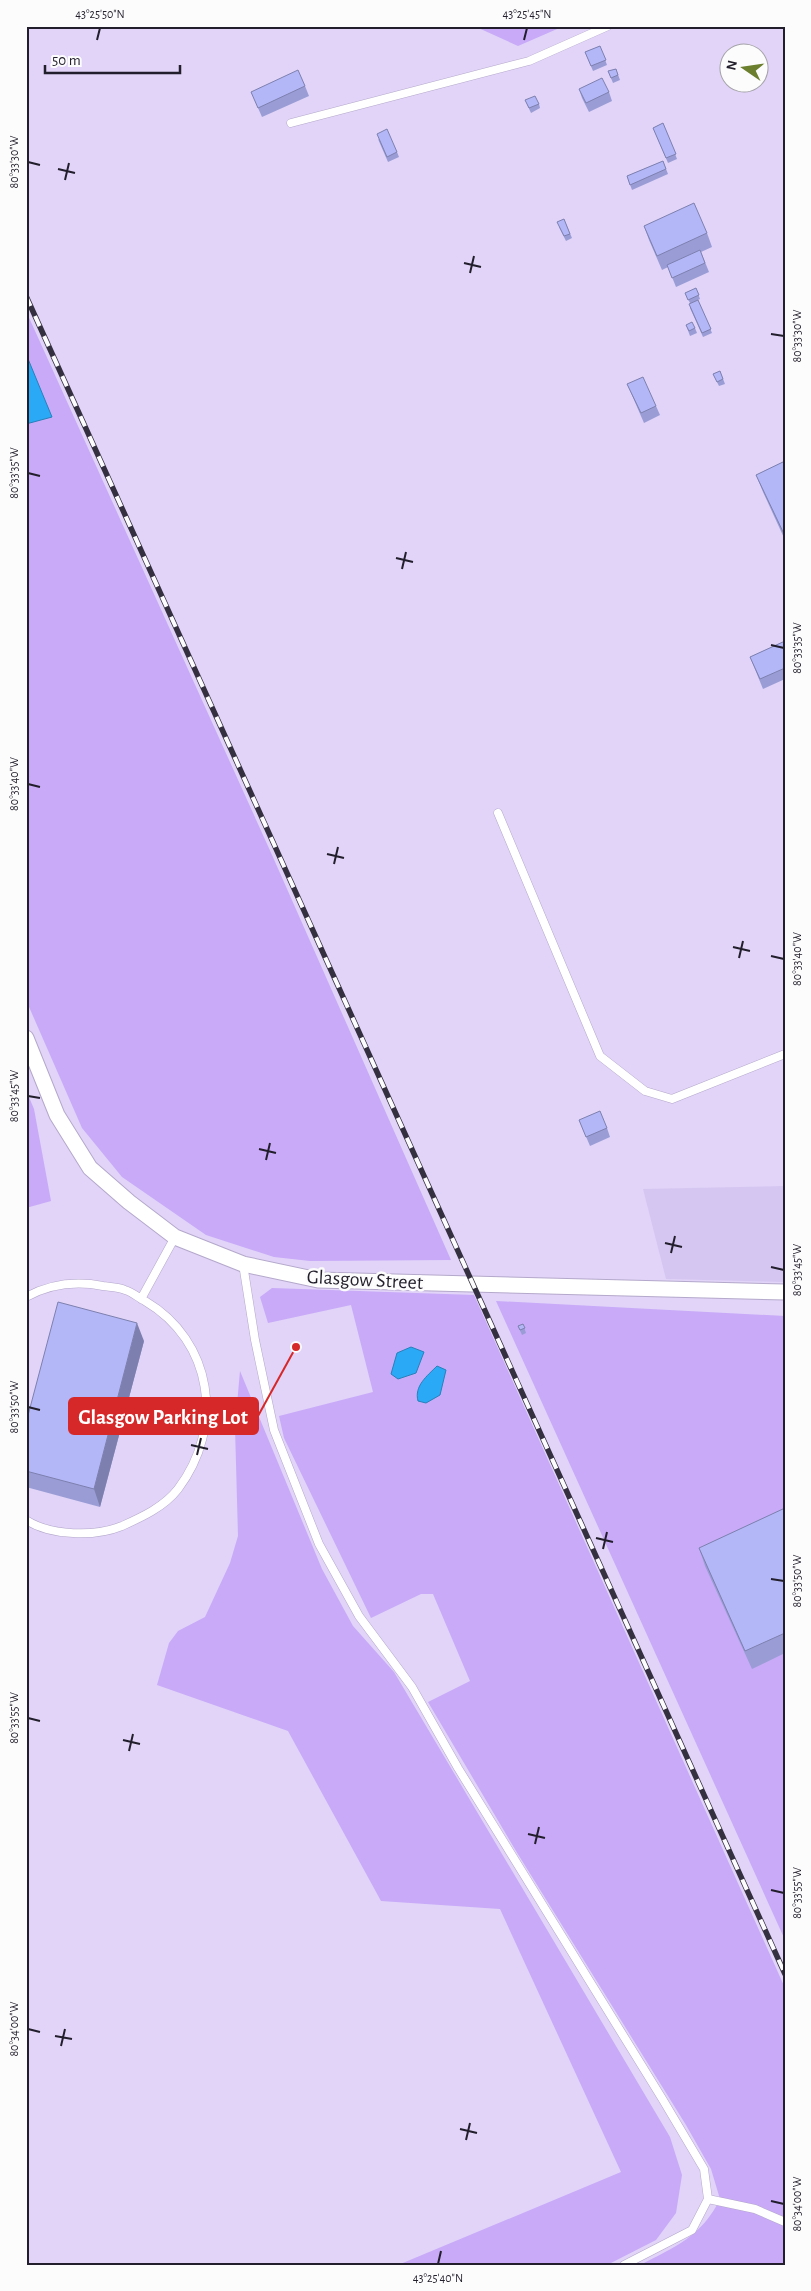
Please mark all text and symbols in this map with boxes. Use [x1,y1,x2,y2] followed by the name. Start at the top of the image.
[75,8,125,20] text: 43°25'50"N
[502,8,552,20] text: 43°25'45"N
[45,42,180,74] scale bar
[718,42,768,92] north arrow
[52,53,81,68] text: 50 m
[724,59,740,72] text: N
[8,135,20,188] text: 80°33'30"W
[791,309,803,362] text: 80°33'30"W
[8,447,20,499] text: 80°33'35"W
[791,622,803,674] text: 80°33'35"W
[8,757,20,811] text: 80°33'40"W
[791,932,803,986] text: 80°33'40"W
[8,1069,20,1122] text: 80°33'45"W
[791,1243,803,1296] text: 80°33'45"W
[306,1267,424,1293] street label: Glasgow Street
[8,1380,20,1434] text: 80°33'50"W
[69,1398,258,1434] callout: Glasgow Parking Lot
[78,1407,248,1428] text: Glasgow Parking Lot
[791,1554,803,1608] text: 80°33'50"W
[8,1692,20,1744] text: 80°33'55"W
[791,1867,803,1919] text: 80°33'55"W
[8,2001,20,2057] text: 80°34'00"W
[791,2176,803,2232] text: 80°34'00"W
[413,2272,463,2284] text: 43°25'40"N

